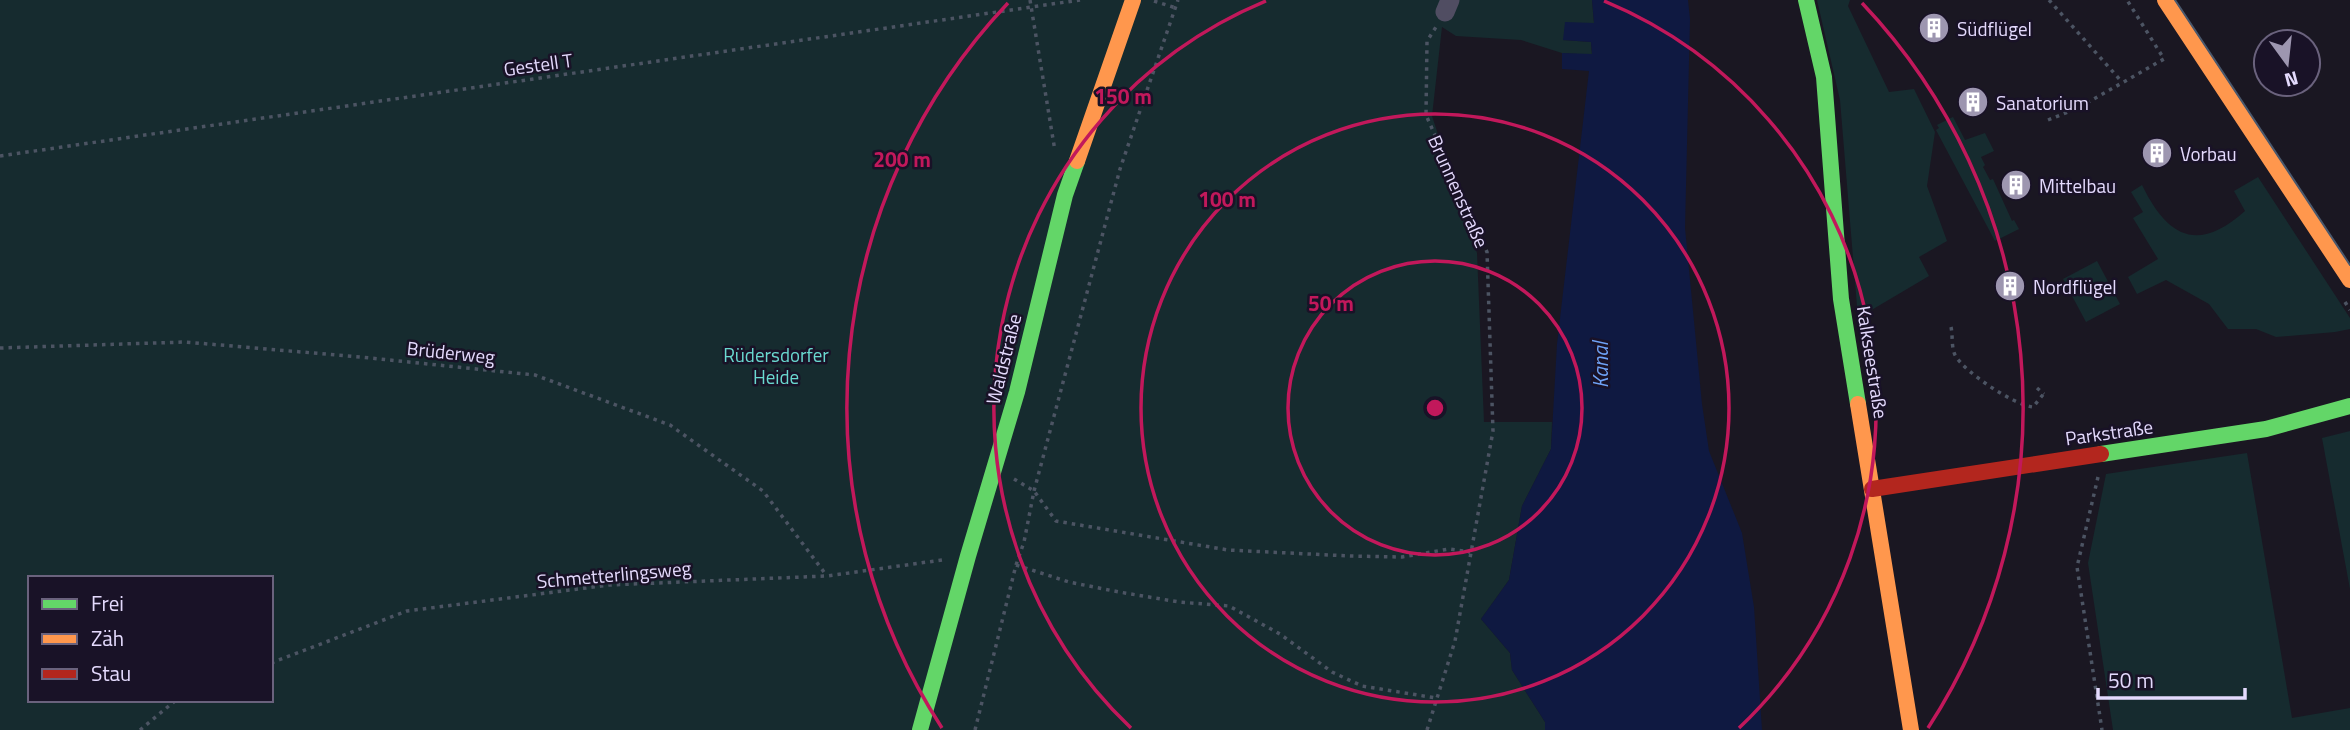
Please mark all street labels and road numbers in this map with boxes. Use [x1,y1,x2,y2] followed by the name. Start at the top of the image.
[502,45,574,83] street label: Gestell T
[1421,130,1497,252] street label: Brunnenstraße
[1850,303,1896,421] street label: Kalkseestraße
[978,311,1028,407] street label: Waldstraße
[406,333,497,371] street label: Brüderweg
[2063,411,2155,453] street label: Parkstraße
[536,553,693,595] street label: Schmetterlingsweg

